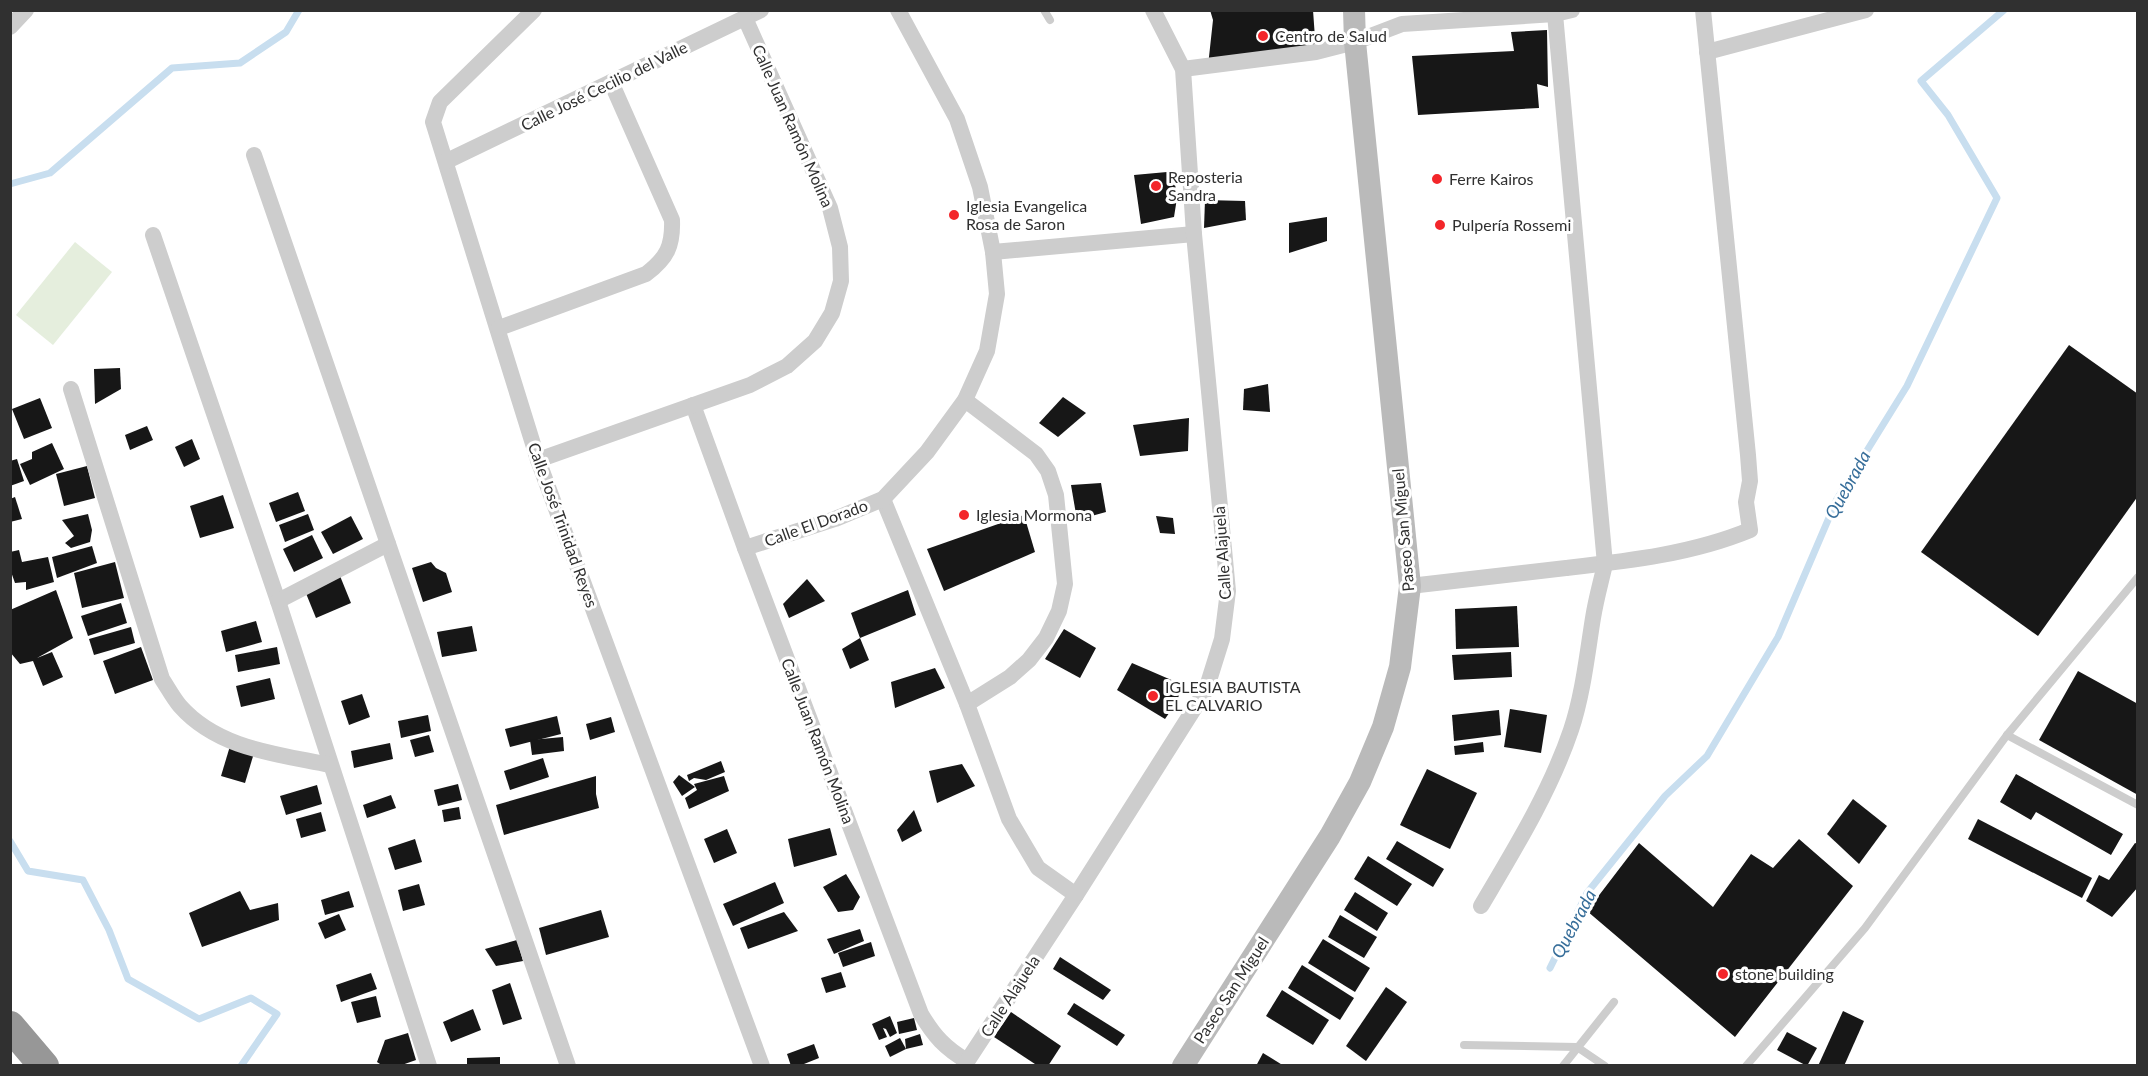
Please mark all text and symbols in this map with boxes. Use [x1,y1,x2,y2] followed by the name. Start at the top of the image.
[1275,26,1387,45] place label: Centro de Salud
[1256,29,1270,43] marker: Centro de Salud
[517,37,690,134] street label: Calle José Cecilio del Valle
[749,42,838,210] street label: Calle Juan Ramón Molina
[1168,167,1243,204] place label: Reposteria Sandra
[1449,169,1534,188] place label: Ferre Kairos
[1430,172,1444,186] marker: Ferre Kairos
[1149,179,1163,193] marker: Reposteria Sandra
[966,196,1087,233] place label: Iglesia Evangelica Rosa de Saron
[947,208,961,222] marker: Iglesia Evangelica Rosa de Saron
[1452,215,1571,234] place label: Pulpería Rossemi
[1433,218,1447,232] marker: Pulpería Rossemi
[525,440,602,610] street label: Calle José Trinidad Reyes
[1819,447,1875,522] water label: Quebrada
[1388,468,1417,592] street label: Paseo San Miguel
[762,495,870,550] street label: Calle El Dorado
[976,505,1092,524] place label: Iglesia Mormona
[1209,506,1234,600] street label: Calle Alajuela
[957,508,971,522] marker: Iglesia Mormona
[778,655,859,826] street label: Calle Juan Ramón Molina
[1165,677,1301,714] place label: IGLESIA BAUTISTA EL CALVARIO
[1146,689,1160,703] marker: IGLESIA BAUTISTA EL CALVARIO
[1546,885,1600,962] water label: Quebrada
[1189,933,1272,1047] street label: Paseo San Miguel
[976,951,1043,1040] street label: Calle Alajuela
[1735,964,1834,983] place label: stone building
[1716,967,1730,981] marker: stone building

